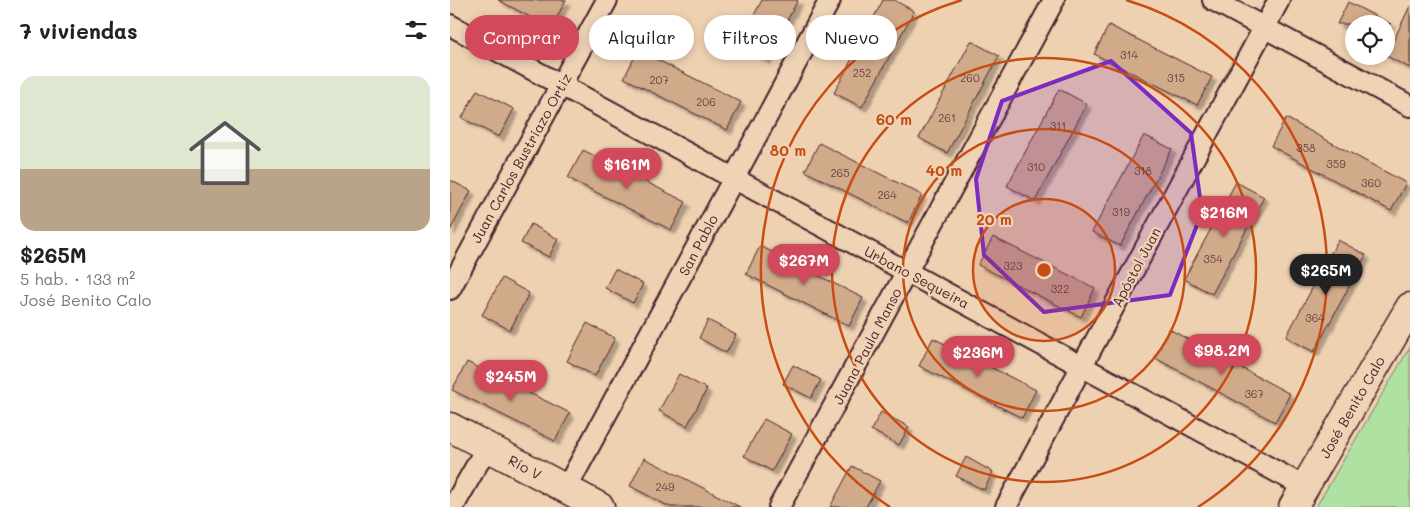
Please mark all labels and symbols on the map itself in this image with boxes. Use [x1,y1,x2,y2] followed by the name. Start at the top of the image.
[1120,47,1138,62] house number: 314
[853,65,871,80] house number: 252
[466,70,576,246] street label: Juan Carlos Bustriazo Ortiz
[960,70,980,85] house number: 260
[1167,70,1185,85] house number: 315
[649,72,669,87] house number: 207
[696,94,716,109] house number: 206
[876,109,912,129] text: 60 m
[938,110,956,125] house number: 261
[1050,118,1066,133] house number: 311
[770,140,806,160] text: 80 m
[1296,140,1316,155] house number: 358
[592,148,662,190] pin: $161M
[1326,156,1346,171] house number: 359
[1027,159,1045,174] house number: 310
[926,160,962,180] text: 40 m
[1134,163,1152,178] house number: 318
[830,165,850,180] house number: 265
[1361,175,1381,190] house number: 360
[877,187,897,202] house number: 264
[1189,196,1259,238] pin: $216M
[1112,204,1130,219] house number: 319
[976,209,1012,229] text: 20 m
[674,211,722,279] street label: San Pablo
[1107,224,1165,310] street label: Apóstol Juan
[861,241,973,313] street label: Urbano Sequeira
[769,244,839,286] pin: $267M
[1203,251,1223,266] house number: 354
[1291,254,1361,296] pin: $265M
[1003,258,1023,273] house number: 323
[1035,261,1053,279] centre of rings
[1051,281,1069,296] house number: 322
[828,284,906,408] street label: Juana Paula Manso
[1305,310,1325,325] house number: 364
[1181,334,1263,376] pin: $98.2M
[943,336,1013,378] pin: $236M
[1315,353,1389,461] street label: José Benito Calo
[476,360,546,402] pin: $245M
[1244,386,1264,401] house number: 367
[505,450,545,484] street label: Río V
[655,479,675,494] house number: 249

